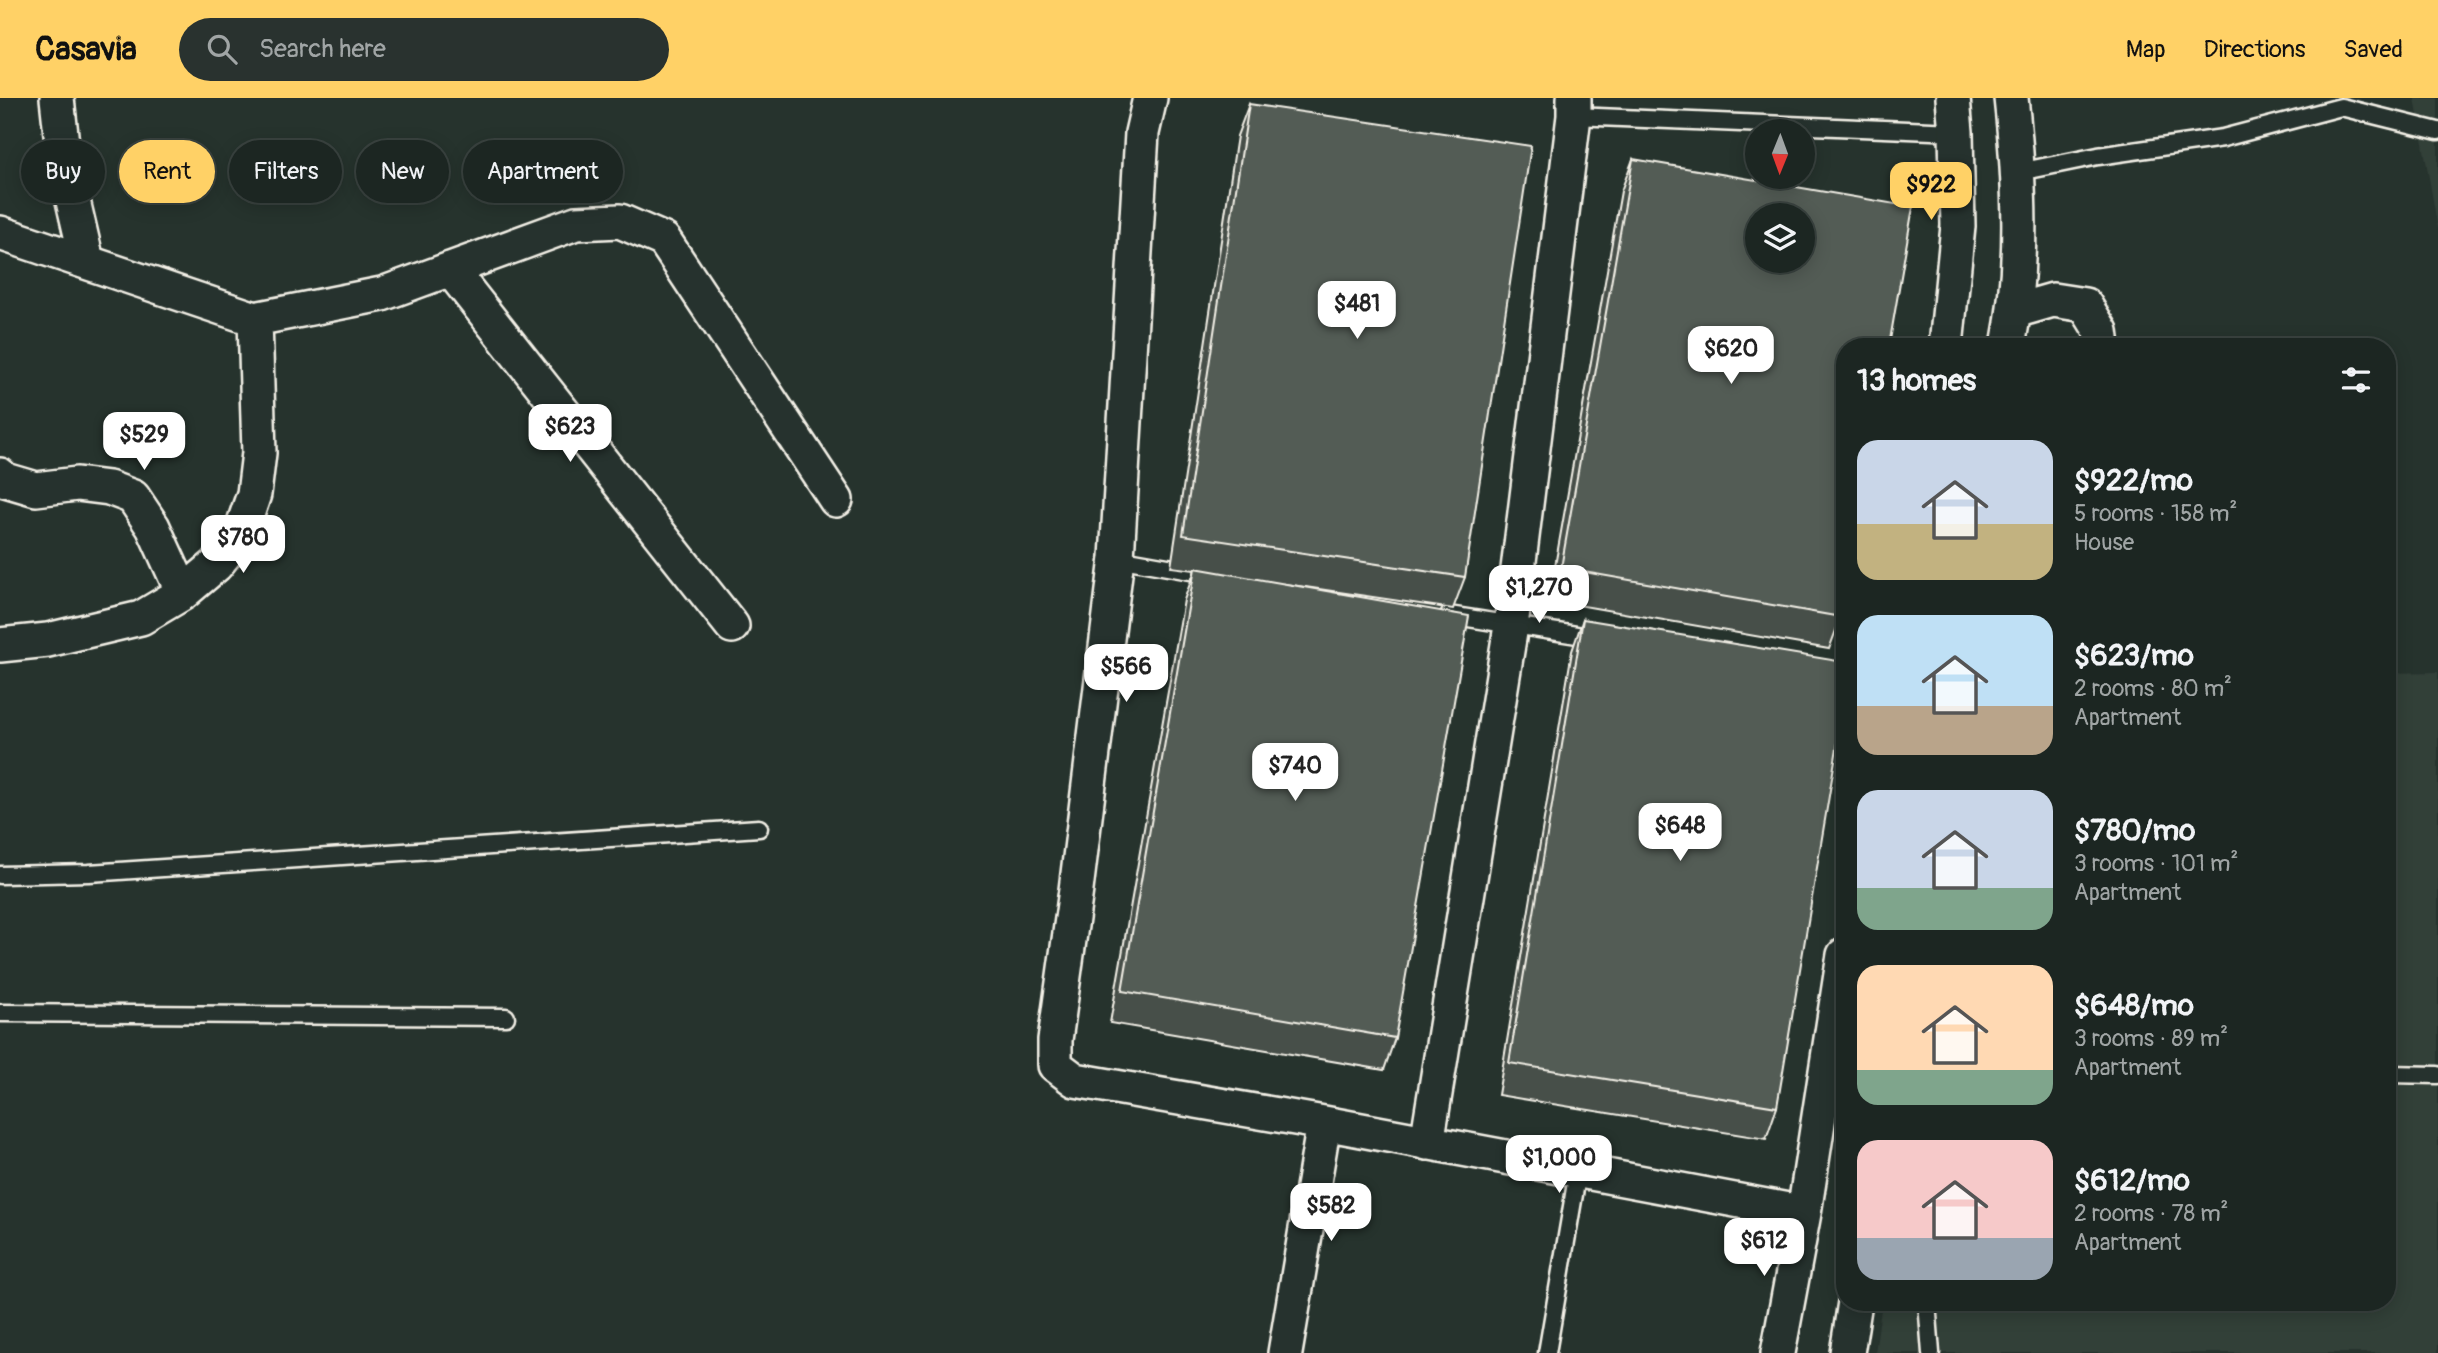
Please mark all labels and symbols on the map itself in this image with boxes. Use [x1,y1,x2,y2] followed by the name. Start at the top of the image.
[1745,119,1815,189] north arrow
[1890,162,1972,222] pin: $922
[1316,282,1398,341] pin: $481
[1690,327,1772,386] pin: $620
[529,404,611,464] pin: $623
[103,412,185,472] pin: $529
[202,516,284,575] pin: $780
[1482,566,1596,625] pin: $1,270
[1085,644,1167,704] pin: $566
[1254,744,1336,803] pin: $740
[1639,804,1721,863] pin: $648
[1502,1136,1616,1195] pin: $1,000
[1290,1184,1372,1243] pin: $582
[1723,1218,1805,1278] pin: $612

